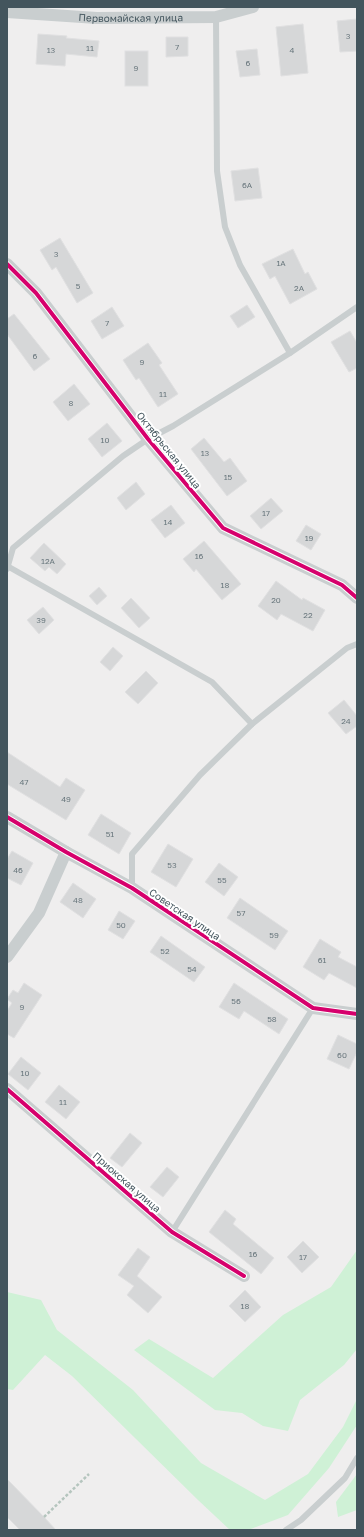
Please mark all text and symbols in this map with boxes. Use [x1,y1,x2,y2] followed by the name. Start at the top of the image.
[78,11,183,24] street label: Первомайская улица
[346,31,351,41] house number: 3
[175,42,179,52] house number: 7
[86,43,94,53] house number: 11
[47,45,56,55] house number: 13
[290,45,295,55] house number: 4
[246,58,251,68] house number: 6
[134,63,139,73] house number: 9
[242,180,253,190] house number: 6А
[54,249,59,259] house number: 3
[276,258,286,268] house number: 1А
[76,281,81,291] house number: 5
[294,283,305,293] house number: 2А
[105,318,109,328] house number: 7
[33,351,38,361] house number: 6
[140,357,145,367] house number: 9
[159,389,167,399] house number: 11
[69,398,74,408] house number: 8
[134,409,204,491] street label: Октябрьская улица
[101,435,109,445] house number: 10
[201,448,210,458] house number: 13
[224,472,233,482] house number: 15
[262,508,270,518] house number: 17
[164,517,172,527] house number: 14
[305,533,314,543] house number: 19
[195,551,204,561] house number: 16
[41,556,56,566] house number: 12А
[221,580,229,590] house number: 18
[271,595,281,605] house number: 20
[303,610,313,620] house number: 22
[36,615,46,625] house number: 39
[341,716,351,726] house number: 24
[19,777,29,787] house number: 47
[61,794,71,804] house number: 49
[106,829,114,839] house number: 51
[167,860,177,870] house number: 53
[13,865,23,875] house number: 46
[217,875,227,885] house number: 55
[147,886,223,942] street label: Советская улица
[73,895,83,905] house number: 48
[237,908,245,918] house number: 57
[116,920,126,930] house number: 50
[269,930,279,940] house number: 59
[160,946,170,956] house number: 52
[318,955,326,965] house number: 61
[187,964,197,974] house number: 54
[231,996,241,1006] house number: 56
[20,1002,25,1012] house number: 9
[267,1014,277,1024] house number: 58
[337,1050,347,1060] house number: 60
[21,1068,29,1078] house number: 10
[59,1097,67,1107] house number: 11
[91,1149,163,1215] street label: Приокская улица
[249,1249,258,1259] house number: 16
[299,1252,307,1262] house number: 17
[241,1301,249,1311] house number: 18

